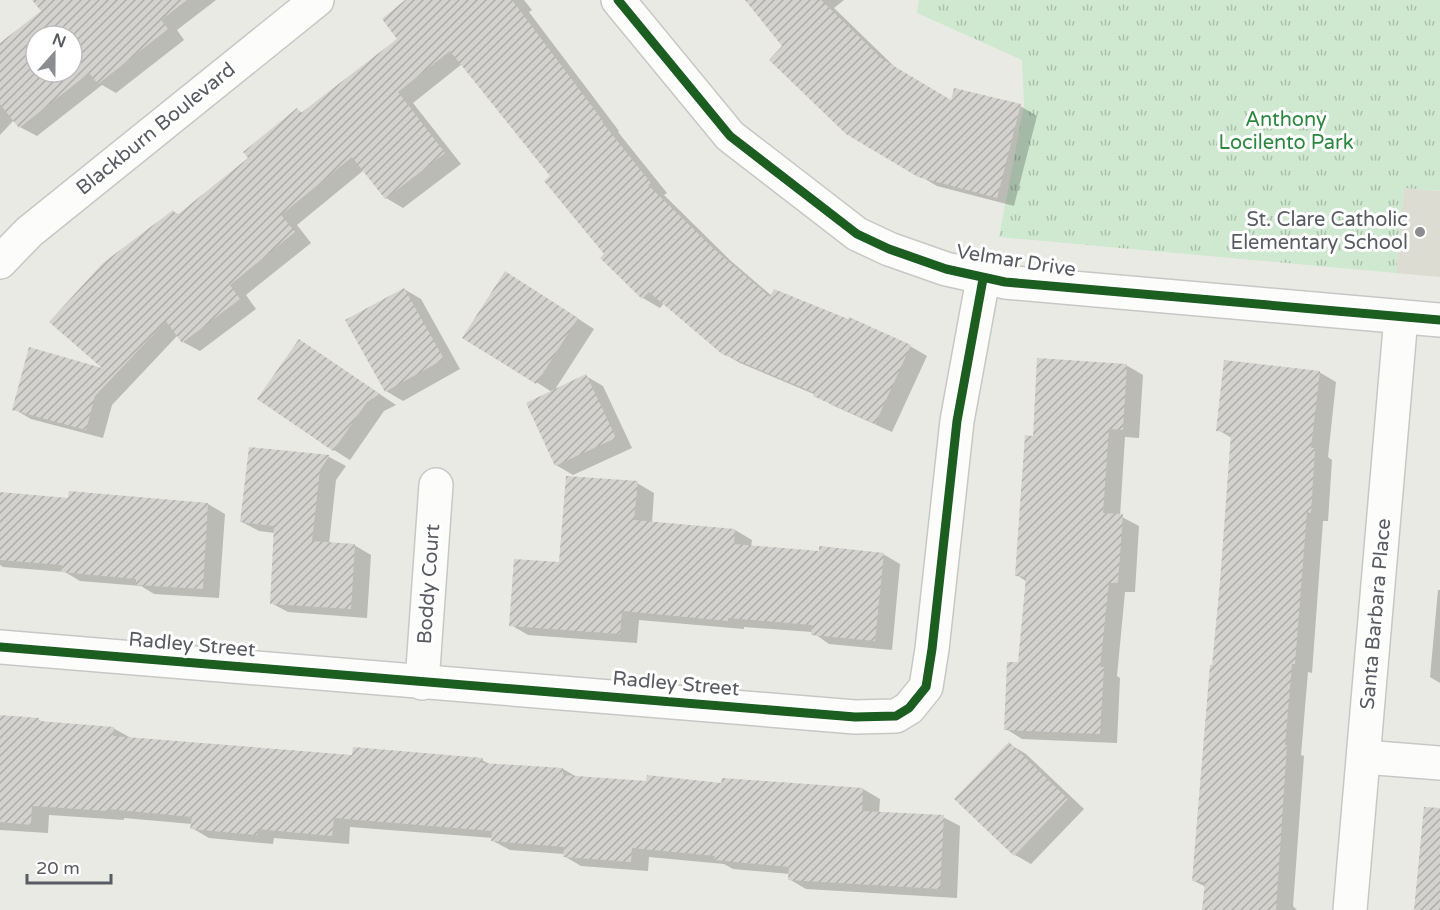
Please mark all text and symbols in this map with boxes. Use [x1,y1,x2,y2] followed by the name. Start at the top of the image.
[24,24,84,84] north arrow
[49,29,69,53] text: N
[72,58,240,200] street label: Blackburn Boulevard
[1218,108,1354,155] park label: Anthony Locilento Park
[1230,208,1408,255] place label: St. Clare Catholic Elementary School
[1413,225,1427,239] marker: St. Clare Catholic Elementary School
[954,240,1078,282] street label: Velmar Drive
[1356,517,1396,711] street label: Santa Barbara Place
[413,523,445,645] street label: Boddy Court
[127,627,257,663] street label: Radley Street
[611,666,741,702] street label: Radley Street
[27,847,111,885] scale bar
[36,857,80,879] text: 20 m

